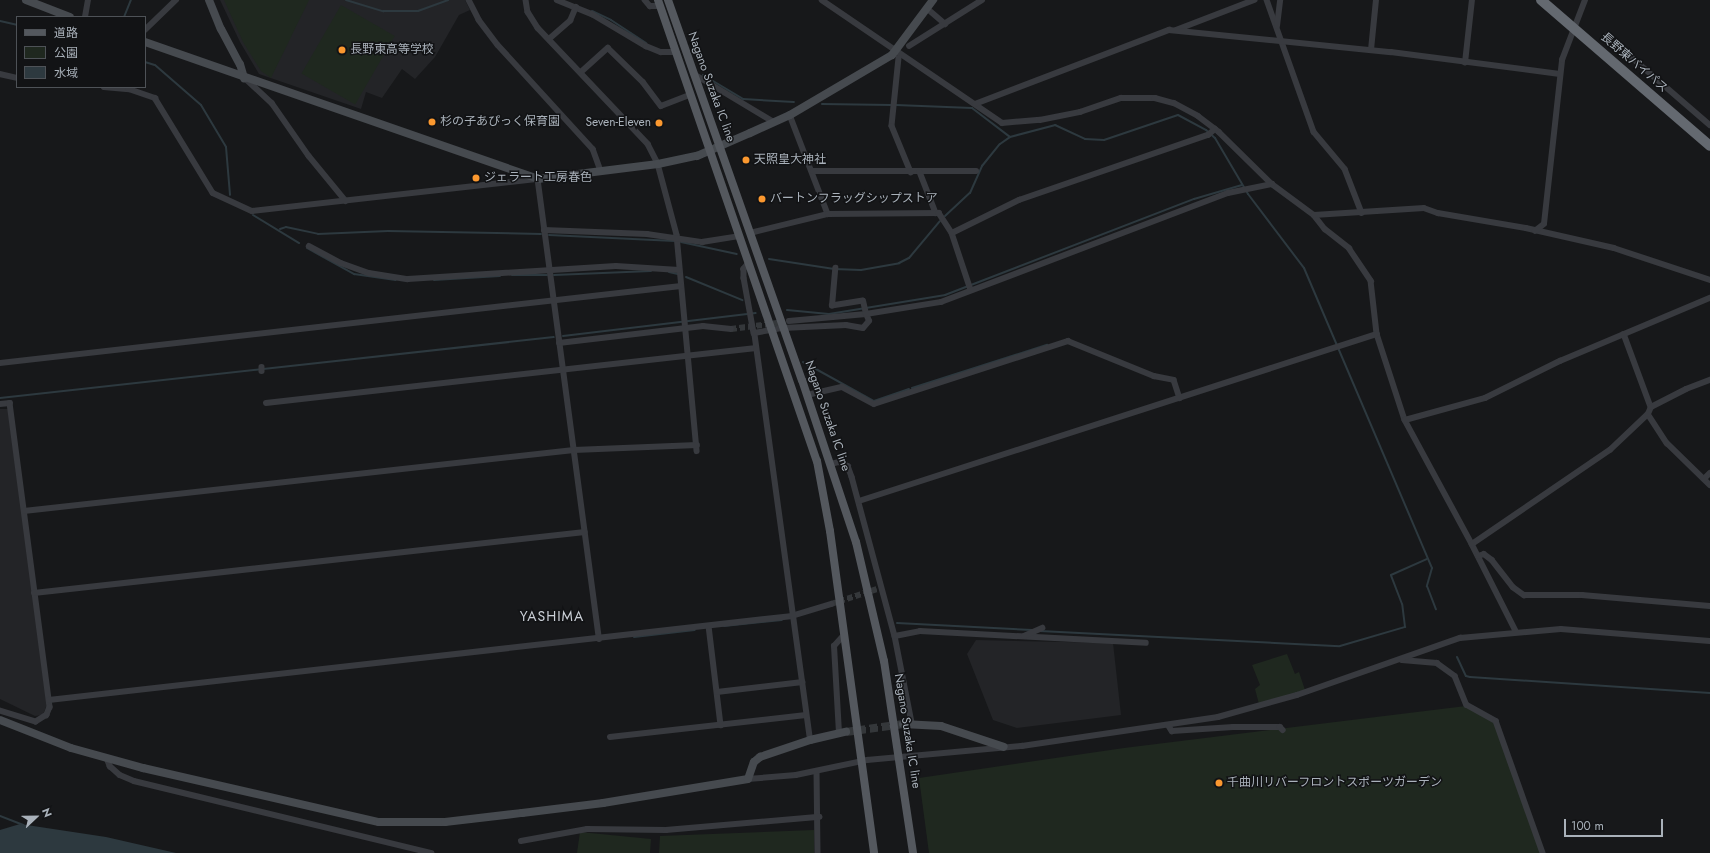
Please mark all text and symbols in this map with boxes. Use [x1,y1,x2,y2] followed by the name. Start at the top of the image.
[16,16,146,88] legend
[54,24,78,42] text: 道路
[684,30,738,144] street label: Nagano Suzaka IC line
[1598,30,1670,96] street label: 長野東バイパス
[350,43,434,57] place label: 長野東高等学校
[54,44,78,62] text: 公園
[337,45,347,55] marker: 長野東高等学校
[54,64,78,82] text: 水域
[440,115,560,129] place label: 杉の子あぴっく保育園
[585,116,651,130] place label: Seven-Eleven
[427,117,437,127] marker: 杉の子あぴっく保育園
[654,118,664,128] marker: Seven-Eleven
[754,153,826,167] place label: 天照皇大神社
[741,155,751,165] marker: 天照皇大神社
[484,171,592,185] place label: ジェラート工房春色
[471,173,481,183] marker: ジェラート工房春色
[770,192,938,206] place label: バートンフラッグシップストア
[757,194,767,204] marker: バートンフラッグシップストア
[801,359,853,473] street label: Nagano Suzaka IC line
[520,608,584,624] district label: YASHIMA
[891,673,923,789] street label: Nagano Suzaka IC line
[1227,776,1443,790] place label: 千曲川リバーフロントスポーツガーデン
[1214,778,1224,788] marker: 千曲川リバーフロントスポーツガーデン
[16,797,56,837] north arrow
[38,805,56,820] text: N
[1566,811,1665,837] scale bar
[1571,817,1604,835] text: 100 m

